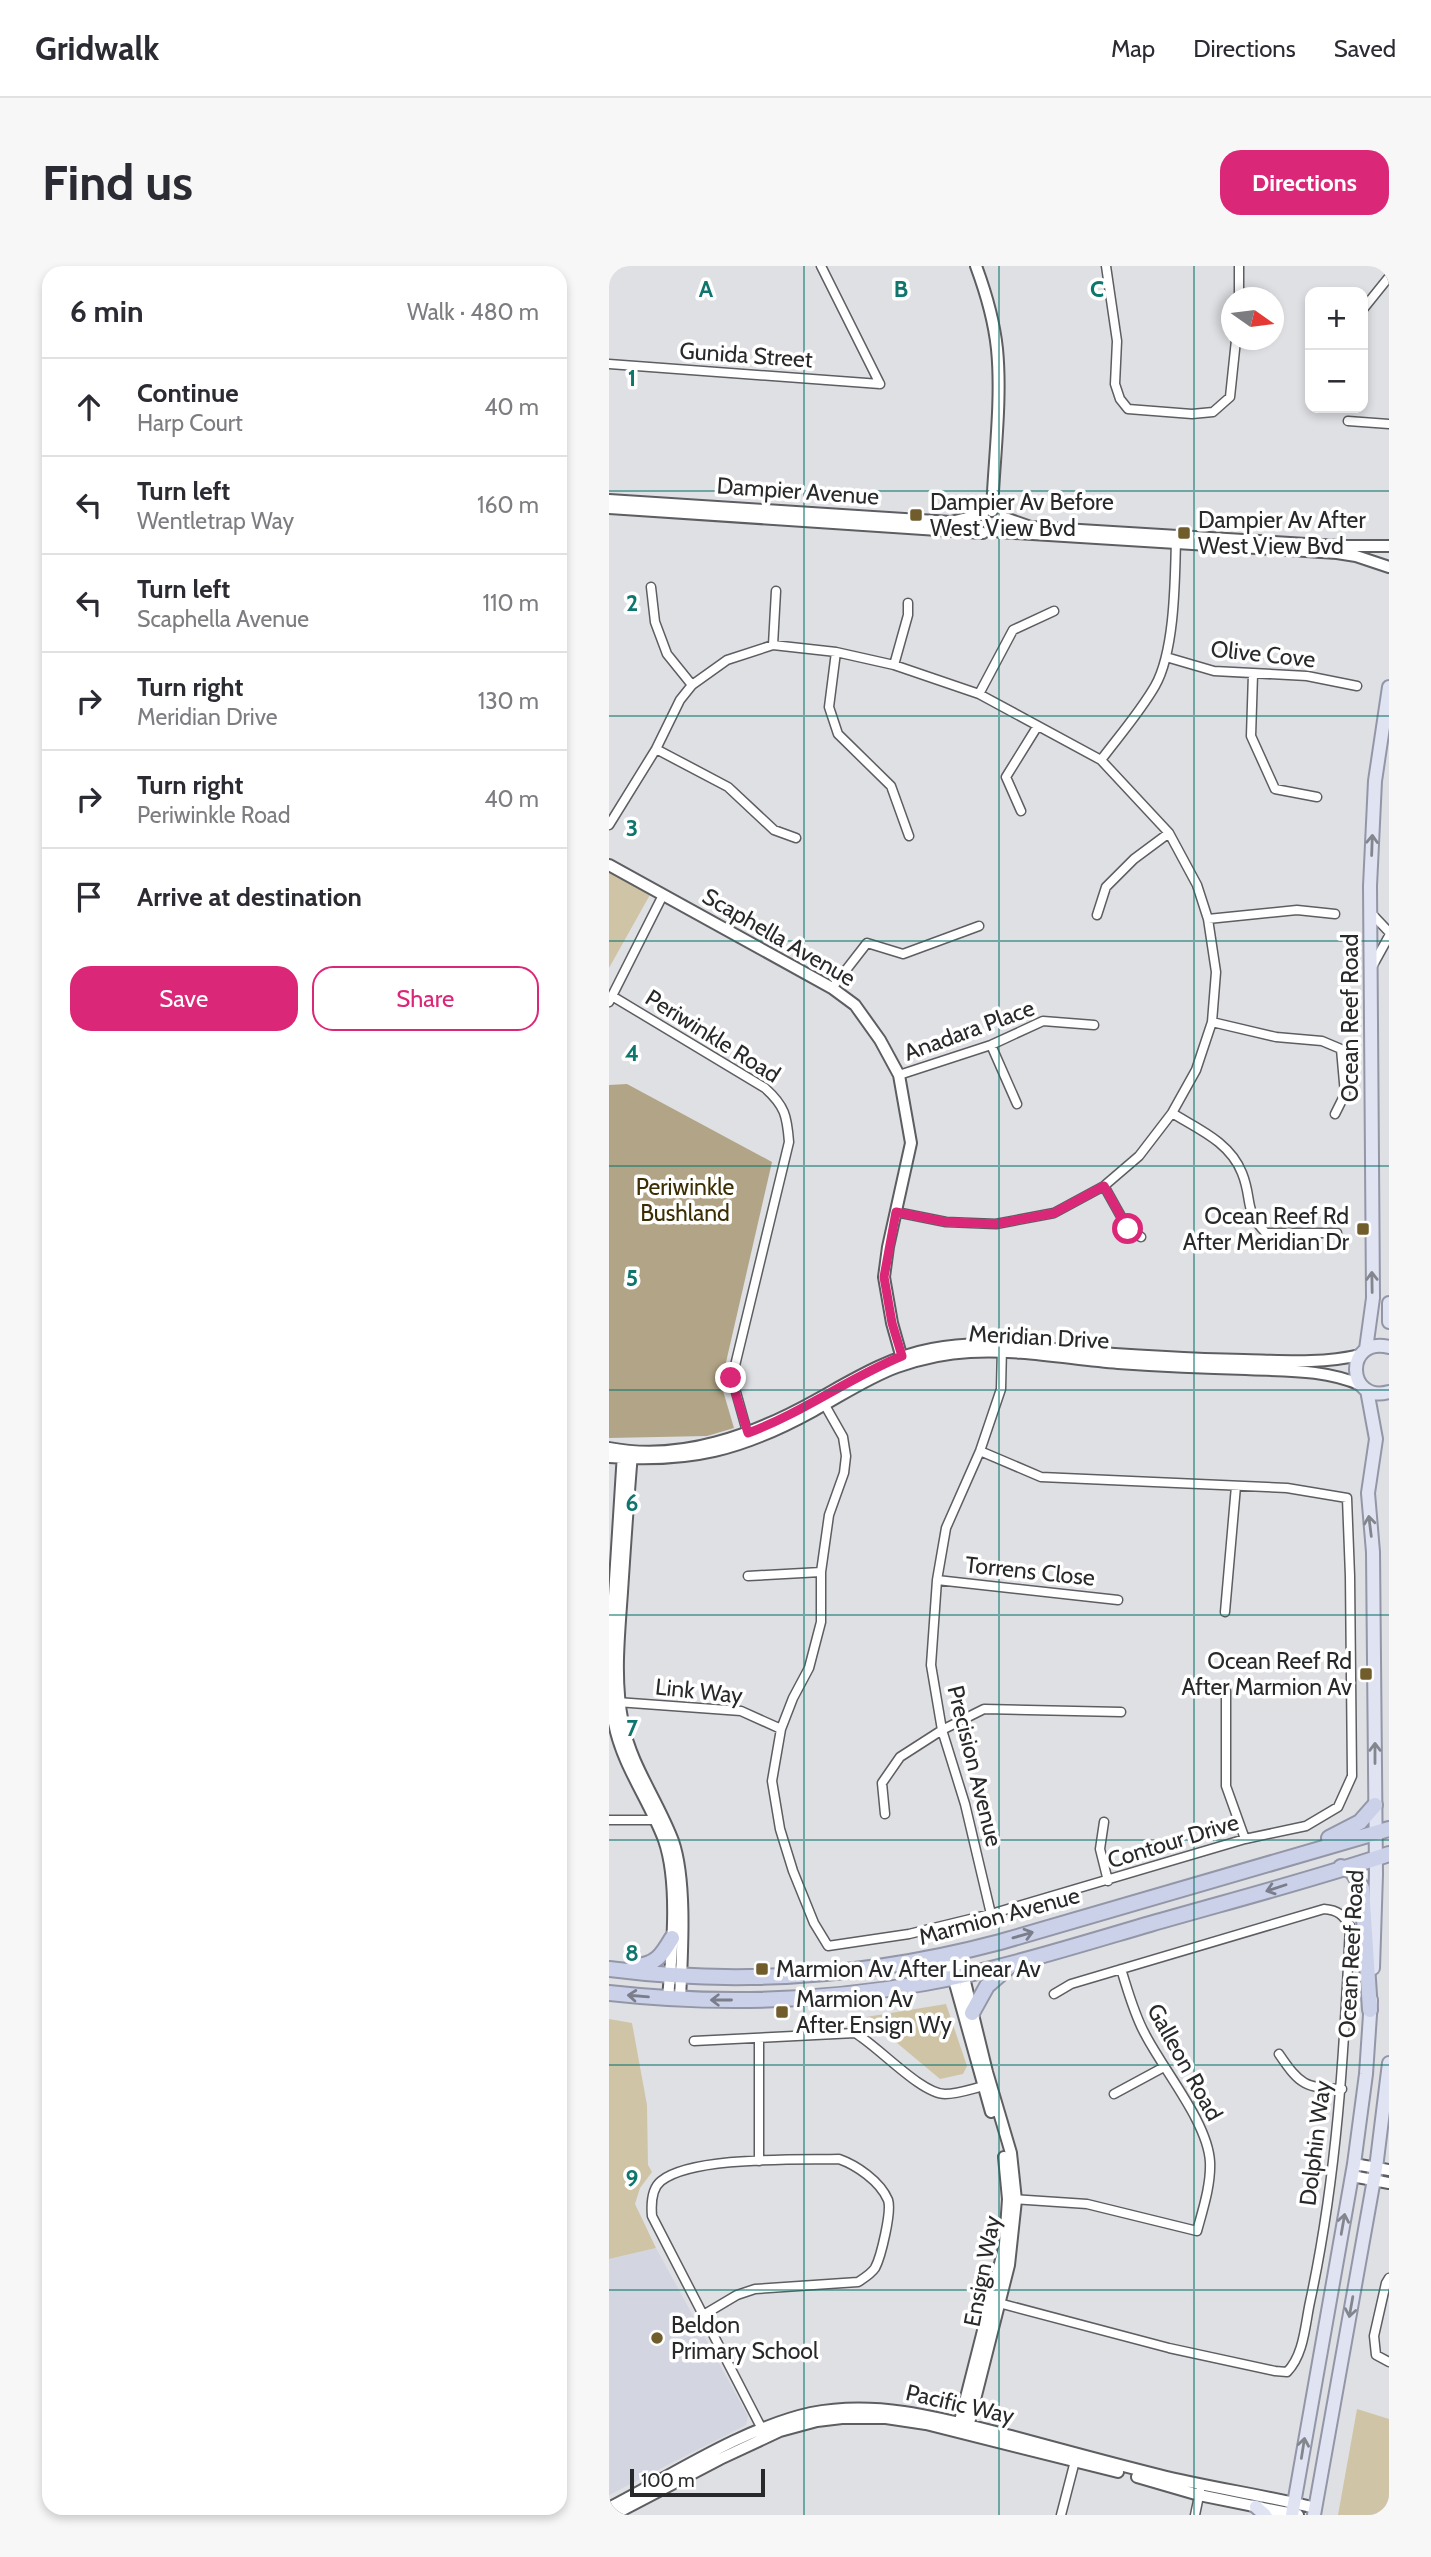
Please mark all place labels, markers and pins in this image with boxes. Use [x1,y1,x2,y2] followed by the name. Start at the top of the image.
[930,488,1114,542] place label: Dampier Av Before West View Bvd
[1198,506,1366,560] place label: Dampier Av After West View Bvd
[908,507,924,523] marker: Dampier Av Before West View Bvd
[1176,525,1192,541] marker: Dampier Av After West View Bvd
[1183,1202,1350,1256] place label: Ocean Reef Rd After Meridian Dr
[1355,1221,1371,1237] marker: Ocean Reef Rd After Meridian Dr
[1181,1647,1353,1701] place label: Ocean Reef Rd After Marmion Av
[1358,1666,1374,1682] marker: Ocean Reef Rd After Marmion Av
[776,1955,1042,1983] place label: Marmion Av After Linear Av
[754,1961,770,1977] marker: Marmion Av After Linear Av
[796,1985,952,2039] place label: Marmion Av After Ensign Wy
[774,2004,790,2020] marker: Marmion Av After Ensign Wy
[671,2311,819,2365] place label: Beldon Primary School
[649,2330,665,2346] marker: Beldon Primary School

